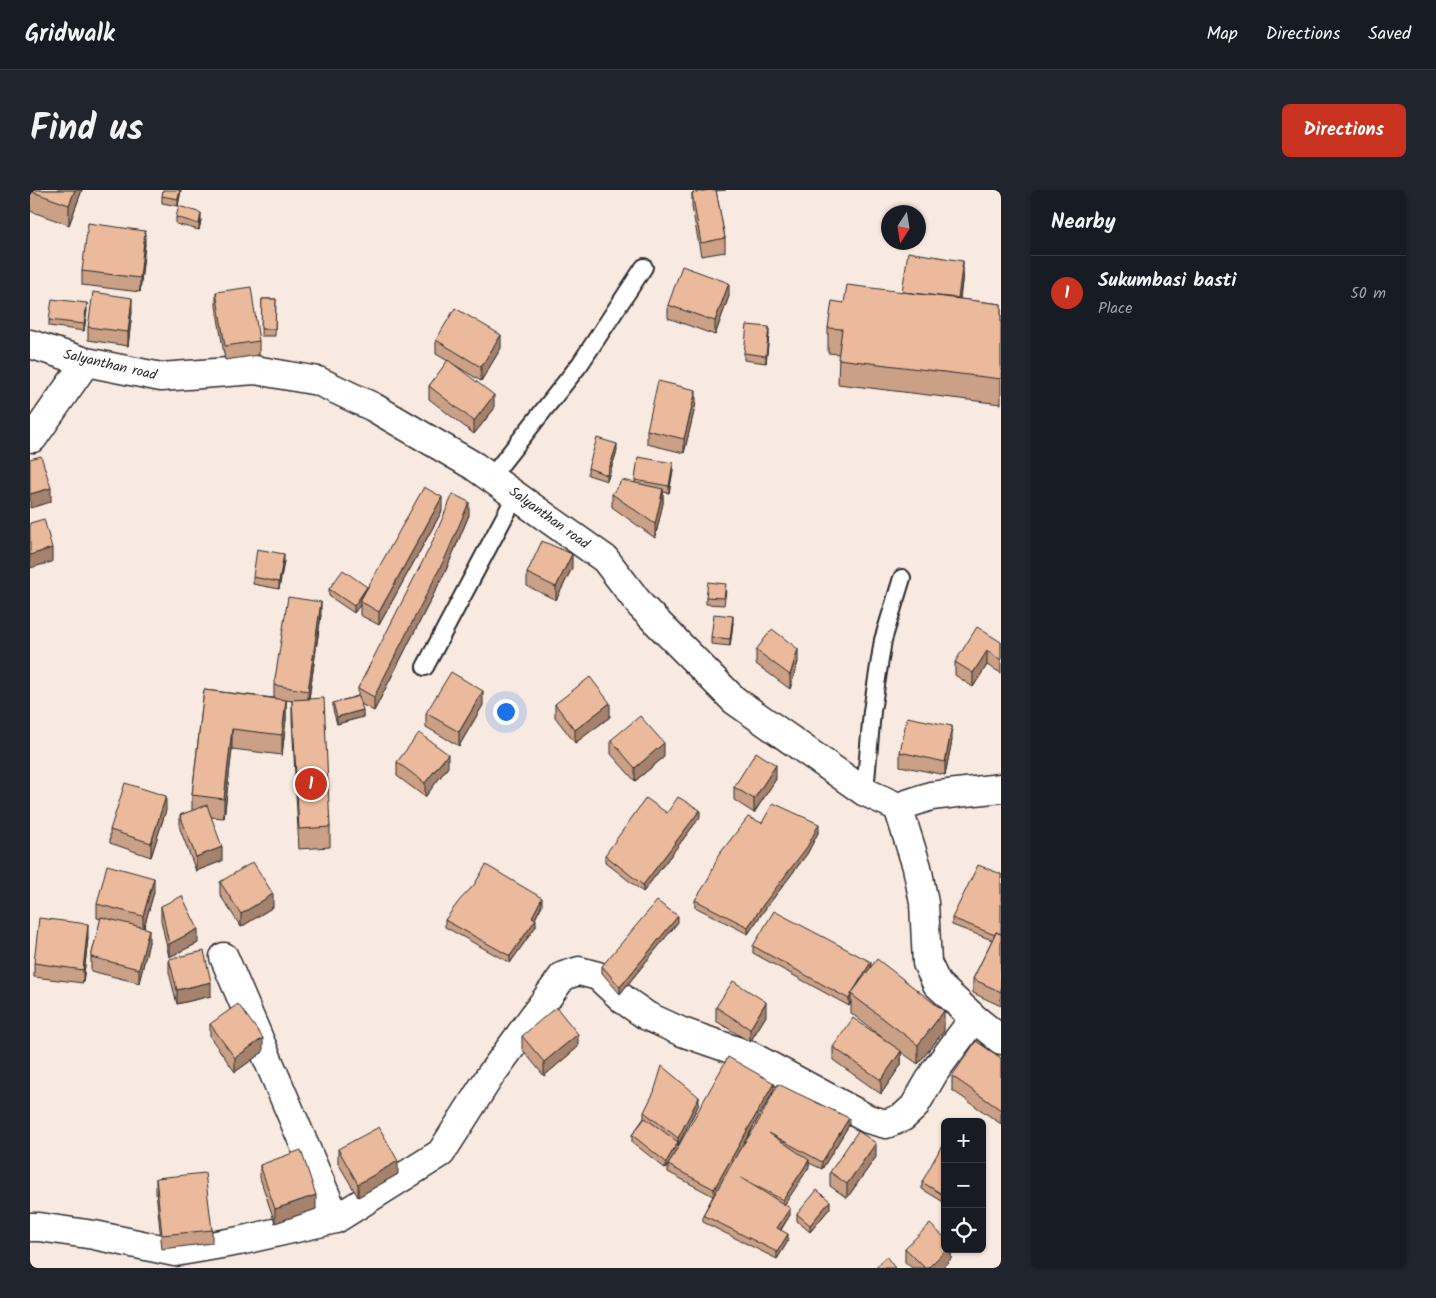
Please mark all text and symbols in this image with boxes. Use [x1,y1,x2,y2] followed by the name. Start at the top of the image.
[25,15,115,54] text: Gridwalk
[1206,20,1238,49] text: Map
[1266,20,1340,49] text: Directions
[1368,20,1411,49] text: Saved
[30,102,143,158] text: Find us
[1282,104,1406,157] button: Directions
[881,205,926,250] north arrow
[1051,206,1116,239] text: Nearby
[1098,266,1236,296] text: Sukumbasi basti
[1065,281,1069,306] text: 1
[1350,281,1386,306] text: 50 m
[1098,296,1132,321] text: Place
[61,344,160,387] street label: Salyanthan road
[504,481,595,555] street label: Salyanthan road
[493,699,519,725] your location
[295,765,327,803] pin: 1
[941,1118,986,1253] map controls
[941,1118,986,1163] button: +
[941,1163,986,1208] button: −
[941,1208,986,1253] button: locate

